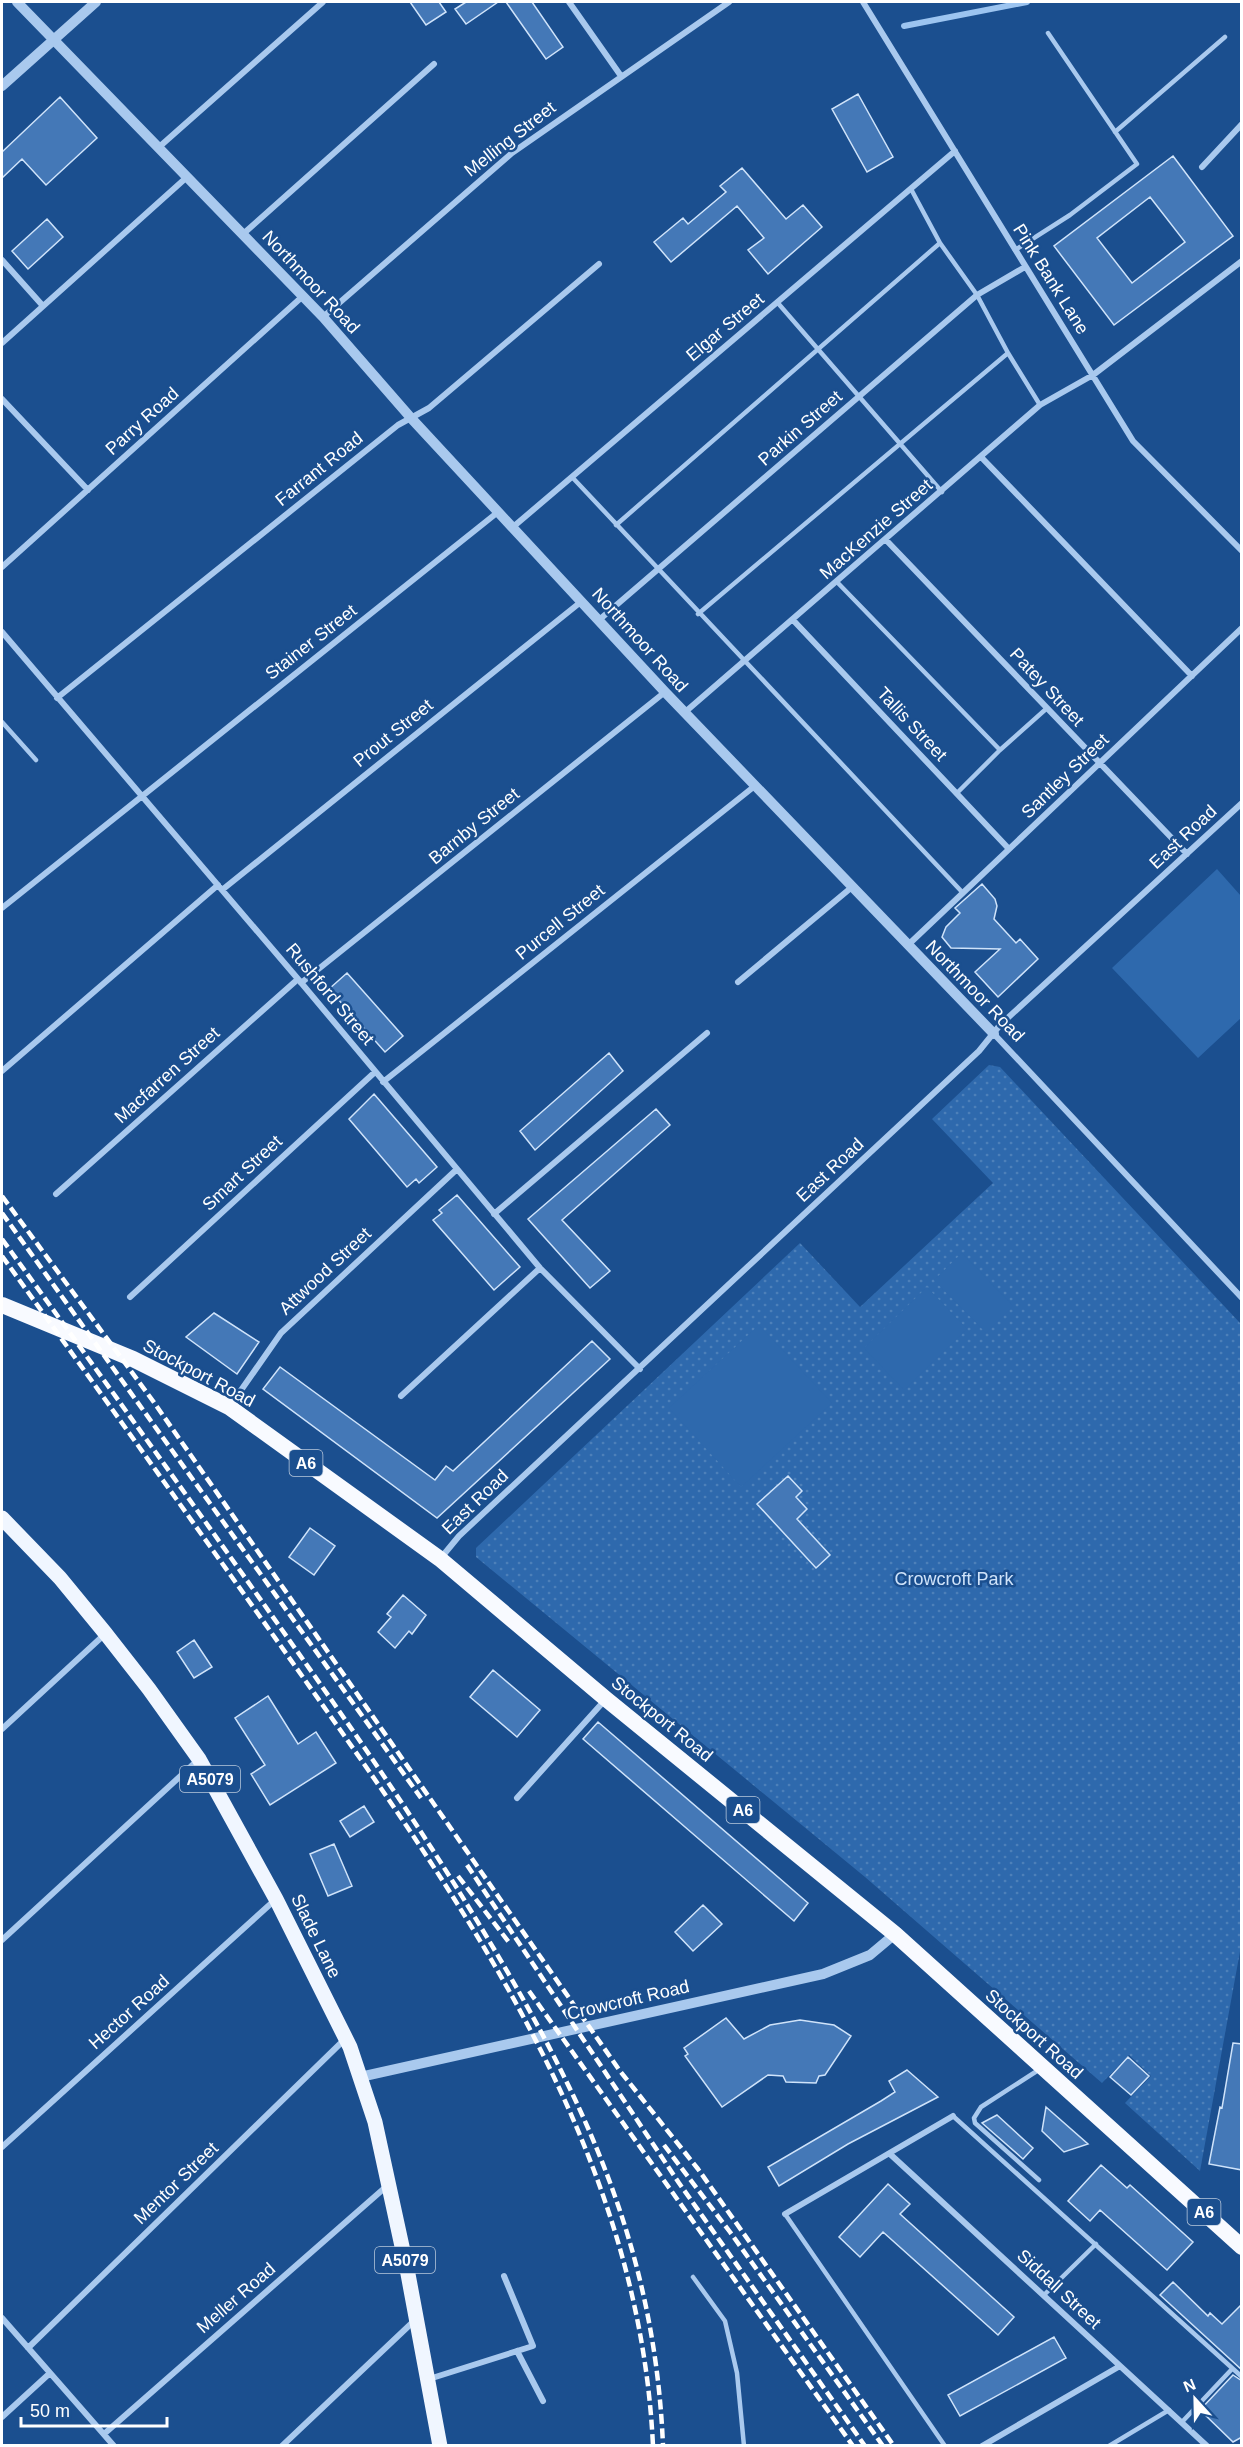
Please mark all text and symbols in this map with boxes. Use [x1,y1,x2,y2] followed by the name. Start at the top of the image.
[460,97,560,181] street label: Melling Street
[1009,220,1093,338] street label: Pink Bank Lane
[258,227,364,337] street label: Northmoor Road
[682,289,768,365] street label: Elgar Street
[101,383,183,459] street label: Parry Road
[754,386,846,470] street label: Parkin Street
[271,428,367,510] street label: Farrant Road
[816,475,936,583] street label: MacKenzie Street
[588,584,692,696] street label: Northmoor Road
[261,600,361,684] street label: Stainer Street
[1006,644,1088,730] street label: Patey Street
[873,683,951,765] street label: Tallis Street
[349,695,437,771] street label: Prout Street
[1017,730,1113,822] street label: Santley Street
[425,784,523,868] street label: Barnby Street
[1145,801,1221,873] street label: East Road
[512,880,608,964] street label: Purcell Street
[922,936,1028,1046] street label: Northmoor Road
[282,939,378,1049] street label: Rushford Street
[110,1023,224,1127] street label: Macfarren Street
[198,1131,286,1215] street label: Smart Street
[792,1134,868,1206] street label: East Road
[275,1223,375,1319] street label: Attwood Street
[140,1335,258,1411] street label: Stockport Road
[290,1450,322,1476] road number: A6
[438,1466,512,1538] street label: East Road
[894,1569,1015,1589] park label: Crowcroft Park
[607,1672,717,1766] street label: Stockport Road
[180,1766,240,1792] road number: A5079
[726,1797,760,1823] road number: A6
[287,1891,345,1981] street label: Slade Lane
[85,1971,173,2053] street label: Hector Road
[565,1976,691,2024] street label: Crowcroft Road
[981,1985,1087,2083] street label: Stockport Road
[130,2138,222,2228] street label: Mentor Street
[1188,2199,1220,2225] road number: A6
[1013,2245,1105,2333] street label: Siddall Street
[375,2247,435,2273] road number: A5079
[193,2259,279,2337] street label: Meller Road
[1165,2369,1225,2429] north arrow
[1181,2376,1198,2396] text: N
[21,2390,166,2428] scale bar
[30,2401,70,2421] text: 50 m

